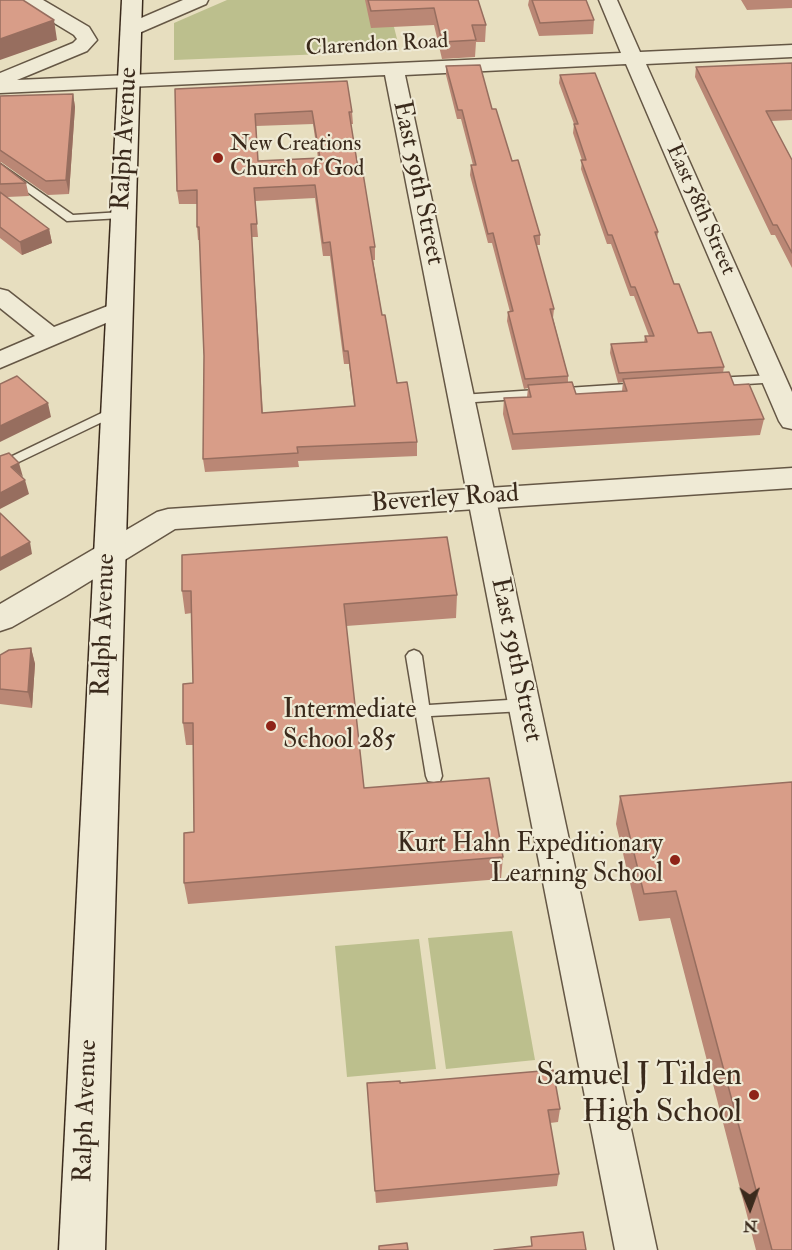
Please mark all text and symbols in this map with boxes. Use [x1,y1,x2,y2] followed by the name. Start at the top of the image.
[305,29,449,63] street label: Clarendon Road
[107,67,145,211] street label: Ralph Avenue
[384,98,450,268] street label: East 59th Street
[230,132,364,184] place label: New Creations Church of God
[659,140,741,280] street label: East 58th Street
[211,151,225,165] marker: New Creations Church of God
[370,479,520,521] street label: Beverley Road
[87,553,123,697] street label: Ralph Avenue
[482,575,548,745] street label: East 59th Street
[283,695,416,756] place label: Intermediate School 285
[264,719,278,733] marker: Intermediate School 285
[397,829,663,891] place label: Kurt Hahn Expeditionary Learning School
[668,853,682,867] marker: Kurt Hahn Expeditionary Learning School
[69,1039,105,1183] street label: Ralph Avenue
[536,1058,742,1133] place label: Samuel J Tilden High School
[747,1088,761,1102] marker: Samuel J Tilden High School
[720,1178,780,1238] north arrow
[743,1216,758,1236] text: N

